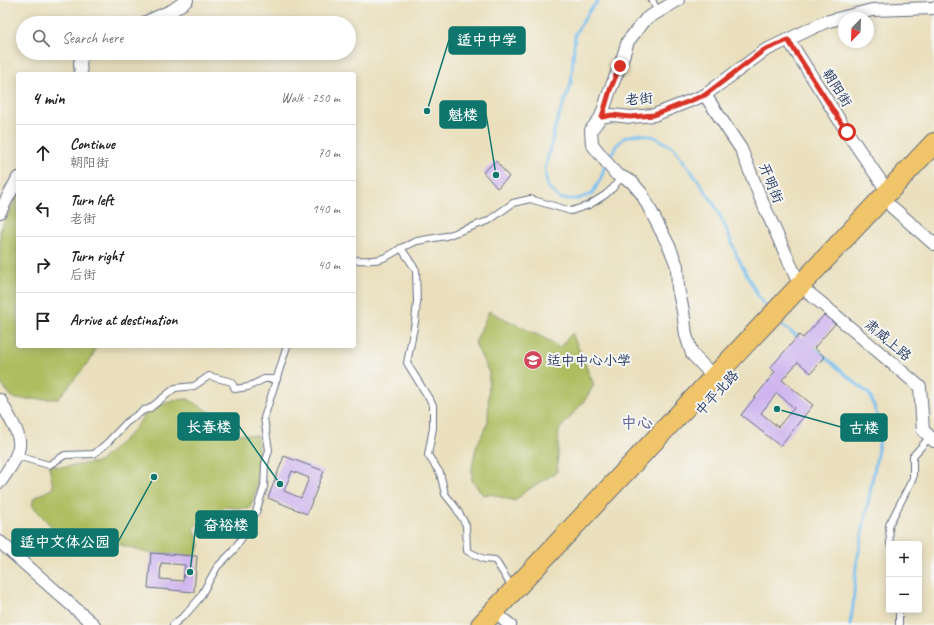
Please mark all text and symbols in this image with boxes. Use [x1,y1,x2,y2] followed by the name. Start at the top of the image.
[838,12,874,48] north arrow
[16,16,356,60] search box
[30,27,52,49] icon: search
[449,27,525,54] callout: 适中中学
[62,29,123,48] text: Search here
[457,31,517,50] text: 适中中学
[611,57,629,75] route end
[819,66,855,110] street label: 朝阳街
[32,88,65,109] text: 4 min
[624,89,654,109] street label: 老街
[281,90,340,106] text: Walk · 250 m
[440,101,486,128] callout: 魁楼
[448,106,478,125] text: 魁楼
[838,123,856,141] route start
[70,135,115,154] text: Continue
[32,142,54,164] icon: ahead
[318,145,340,161] text: 70 m
[70,155,109,171] text: 朝阳街
[755,160,787,206] street label: 开明街
[70,191,113,210] text: Turn left
[32,198,54,220] icon: left
[312,201,340,217] text: 140 m
[70,211,96,227] text: 老街
[70,247,123,266] text: Turn right
[32,254,54,276] icon: right
[318,257,340,273] text: 40 m
[70,267,96,283] text: 后街
[32,310,54,332] icon: arrive
[70,311,177,330] text: Arrive at destination
[861,315,915,365] street label: 肃威上路
[522,349,544,371] school or university icon: 适中中心小学
[547,352,631,369] place label: 适中中心小学
[692,367,742,419] street label: 中平北路
[178,413,239,440] callout: 长春楼
[621,413,653,433] district label: 中心
[841,414,887,441] callout: 古楼
[186,418,232,437] text: 长春楼
[849,419,879,438] text: 古楼
[196,511,257,538] callout: 奋裕楼
[203,516,249,535] text: 奋裕楼
[12,529,118,556] callout: 适中文体公园
[20,533,110,552] text: 适中文体公园
[886,541,922,613] map controls
[886,541,922,577] button: +
[886,577,922,613] button: −

